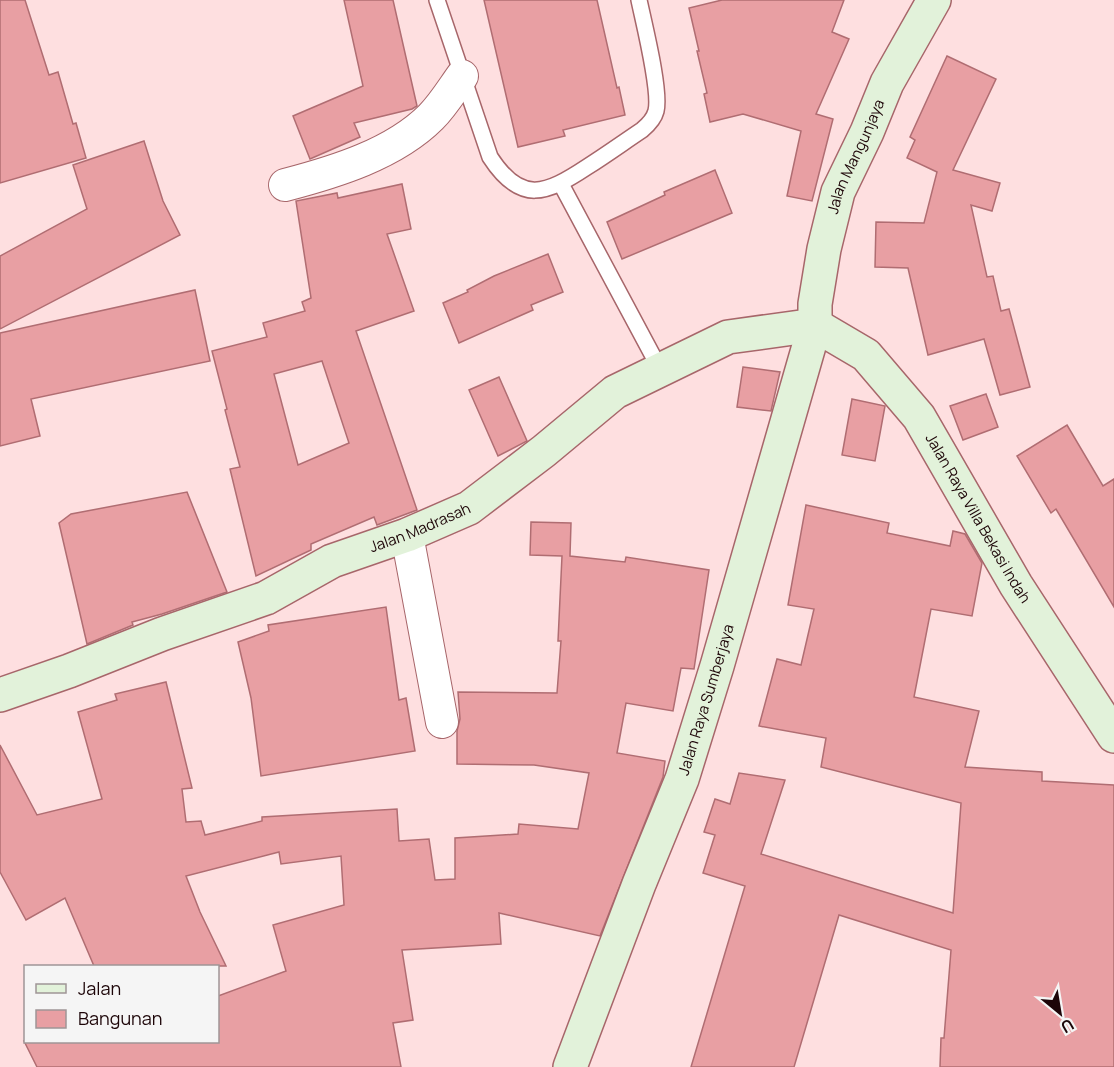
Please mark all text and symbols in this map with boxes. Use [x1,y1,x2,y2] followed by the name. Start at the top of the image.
[822,96,889,216] street label: Jalan Mangunjaya
[921,430,1036,607] street label: Jalan Raya Villa Bekasi Indah
[367,498,474,557] street label: Jalan Madrasah
[673,621,739,778] street label: Jalan Raya Sumberjaya
[24,965,219,1043] legend
[78,976,121,1000] text: Jalan
[1030,983,1090,1043] north arrow
[78,1006,162,1030] text: Bangunan
[1057,1014,1078,1038] text: U

